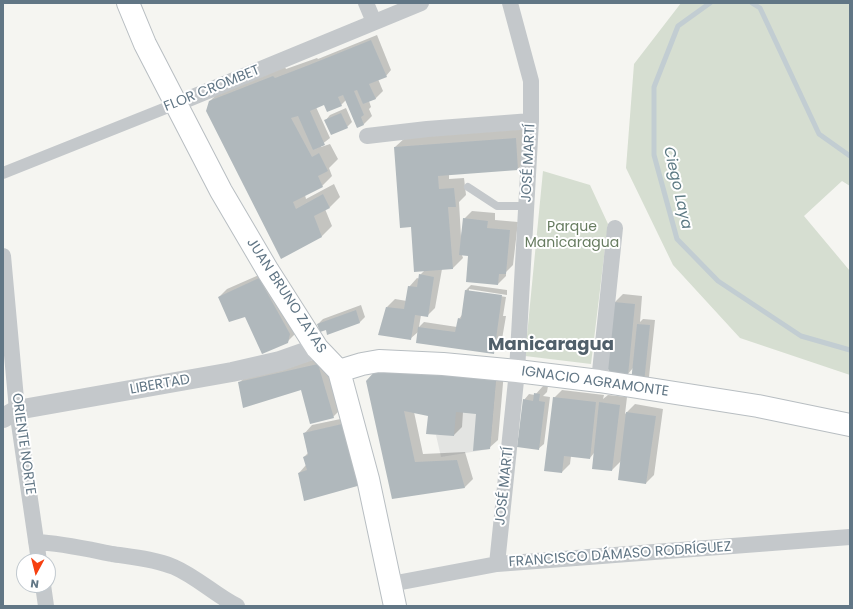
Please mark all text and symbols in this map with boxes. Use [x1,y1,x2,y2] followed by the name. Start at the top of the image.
[162,62,262,116] street label: FLOR CROMBET
[519,123,539,203] street label: JOSÉ MARTÍ
[659,145,695,231] water label: Ciego Laya
[525,219,619,252] park label: Parque Manicaragua
[243,235,329,357] street label: JUAN BRUNO ZAYAS
[488,334,614,356] district label: Manicaragua
[520,363,670,401] street label: IGNACIO AGRAMONTE
[129,371,191,399] street label: LIBERTAD
[8,392,38,496] street label: ORIENTE NORTE
[493,446,517,526] street label: JOSÉ MARTÍ
[508,539,732,571] street label: FRANCISCO DÁMASO RODRÍGUEZ
[16,553,56,593] north arrow
[30,575,40,592] text: N

